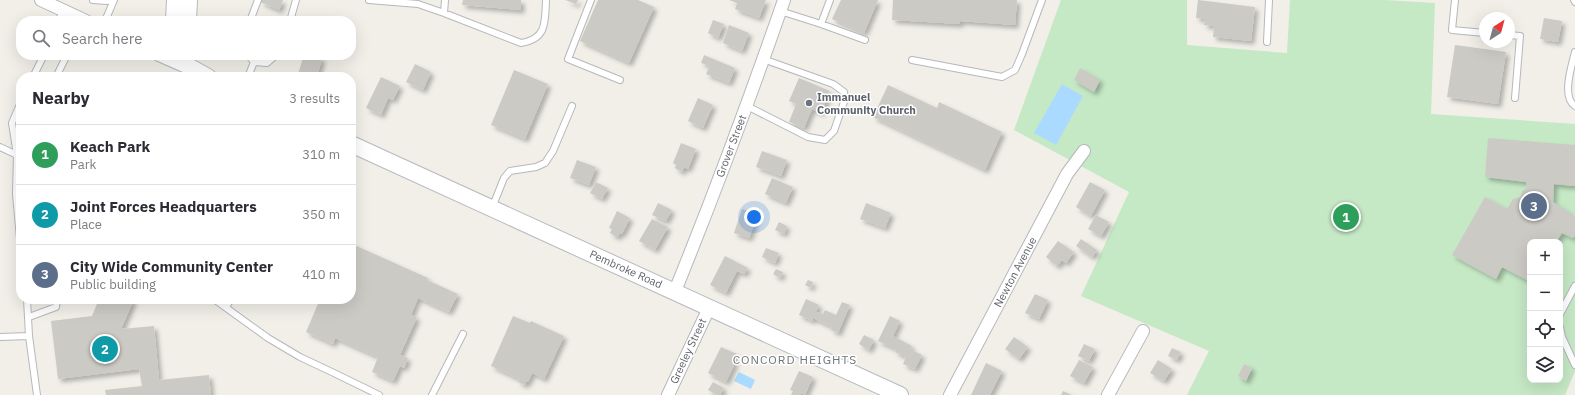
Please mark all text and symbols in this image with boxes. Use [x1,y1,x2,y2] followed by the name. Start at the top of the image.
[1479,12,1515,48] north arrow
[16,16,356,60] search box
[30,27,52,49] icon: search
[62,29,142,48] text: Search here
[32,87,90,109] text: Nearby
[289,90,340,107] text: 3 results
[817,90,916,117] place label: Immanuel Community Church
[804,98,814,108] marker: Immanuel Community Church
[713,113,749,179] street label: Grover Street
[70,137,150,156] text: Keach Park
[41,146,49,163] text: 1
[302,146,340,163] text: 310 m
[70,156,96,173] text: Park
[1521,191,1547,221] pin: 3
[70,197,257,216] text: Joint Forces Headquarters
[1333,202,1359,232] pin: 1
[41,206,49,223] text: 2
[302,206,340,223] text: 350 m
[744,207,764,227] your location
[70,216,102,233] text: Place
[991,234,1039,310] street label: Newton Avenue
[1527,239,1563,383] map controls
[1527,239,1563,275] button: +
[587,247,665,291] street label: Pembroke Road
[70,257,273,276] text: City Wide Community Center
[41,266,49,283] text: 3
[302,266,340,283] text: 410 m
[1527,275,1563,311] button: −
[70,276,156,293] text: Public building
[1527,311,1563,347] button: locate
[667,316,709,386] street label: Greeley Street
[92,334,118,364] pin: 2
[1527,347,1563,383] button: layers
[733,352,857,367] district label: CONCORD HEIGHTS

